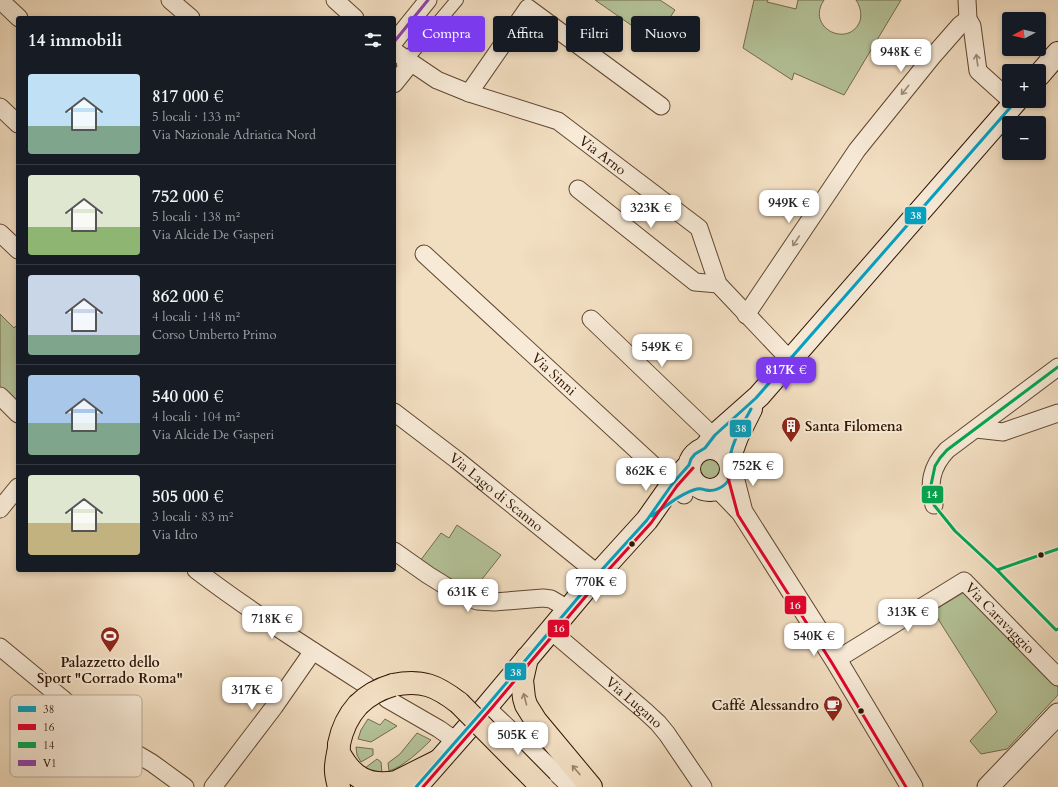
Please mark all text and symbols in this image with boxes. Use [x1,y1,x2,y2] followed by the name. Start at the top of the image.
[1002,12,1046,56] north arrow
[1002,12,1046,160] map controls
[408,16,485,52] chip: Compra
[493,16,558,52] chip: Affitta
[566,16,623,52] chip: Filtri
[631,16,700,52] chip: Nuovo
[28,29,122,52] text: 14 immobili
[362,29,384,51] icon: filters
[868,39,934,73] pin: 948K €
[880,43,922,61] text: 948K €
[973,54,981,67] one-way arrow
[1002,64,1046,108] button: +
[901,84,910,95] one-way arrow
[152,85,224,108] text: 817 000 €
[60,90,108,138] icon: home
[152,108,240,126] text: 5 locali · 133 m²
[1002,116,1046,160] button: −
[152,126,316,144] text: Via Nazionale Adriatica Nord
[575,131,630,180] street label: Via Arno
[152,185,224,208] text: 752 000 €
[756,190,822,224] pin: 949K €
[60,191,108,239] icon: home
[768,194,810,212] text: 949K €
[618,195,684,229] pin: 323K €
[630,199,672,217] text: 323K €
[904,206,927,225] line badge: 38
[152,208,240,226] text: 5 locali · 138 m²
[910,208,922,223] text: 38
[152,226,274,244] text: Via Alcide De Gasperi
[792,235,800,246] one-way arrow
[152,285,224,308] text: 862 000 €
[60,291,108,339] icon: home
[152,308,240,326] text: 4 locali · 148 m²
[152,326,277,344] text: Corso Umberto Primo
[629,334,695,368] pin: 549K €
[641,338,683,356] text: 549K €
[527,349,581,400] street label: Via Sinni
[753,357,819,391] pin: 817K €
[765,361,807,379] text: 817K €
[152,385,224,408] text: 540 000 €
[60,391,108,439] icon: home
[152,408,240,426] text: 4 locali · 104 m²
[780,415,802,443] building icon: Santa Filomena
[805,417,903,436] place label: Santa Filomena
[729,419,752,438] line badge: 38
[735,421,747,436] text: 38
[152,426,274,444] text: Via Alcide De Gasperi
[445,448,548,536] street label: Via Lago di Scanno
[720,453,786,487] pin: 752K €
[732,457,774,475] text: 752K €
[613,458,679,492] pin: 862K €
[625,462,667,480] text: 862K €
[152,485,224,508] text: 505 000 €
[921,485,944,504] line badge: 14
[926,487,938,502] text: 14
[60,491,108,539] icon: home
[152,508,233,526] text: 3 locali · 83 m²
[152,526,197,544] text: Via Idro
[627,539,637,549] unlabelled marker
[1036,550,1046,560] unlabelled marker
[563,569,629,603] pin: 770K €
[575,573,617,591] text: 770K €
[435,579,501,613] pin: 631K €
[961,579,1039,658] street label: Via Caravaggio
[447,583,489,601] text: 631K €
[784,595,807,615] line badge: 16
[789,598,801,613] text: 16
[875,599,941,633] pin: 313K €
[887,603,929,621] text: 313K €
[239,606,305,640] pin: 718K €
[251,610,293,628] text: 718K €
[547,619,570,638] line badge: 16
[553,621,565,636] text: 16
[781,623,847,657] pin: 540K €
[99,625,121,653] sports icon: Palazzetto dello Sport "Corrado Roma"
[793,627,835,645] text: 540K €
[37,653,183,688] place label: Palazzetto dello Sport "Corrado Roma"
[504,662,527,681] line badge: 38
[510,665,522,680] text: 38
[601,673,667,733] street label: Via Lugano
[219,677,285,711] pin: 317K €
[231,681,273,699] text: 317K €
[520,693,528,706] one-way arrow
[822,694,844,722] cafe icon: Caffé Alessandro
[10,695,142,777] legend
[711,696,819,715] place label: Caffé Alessandro
[43,702,54,717] text: 38
[856,706,866,716] unlabelled marker
[43,720,55,735] text: 16
[485,722,551,756] pin: 505K €
[497,726,539,744] text: 505K €
[43,738,55,753] text: 14
[43,756,57,771] text: V1
[572,765,581,776] one-way arrow

